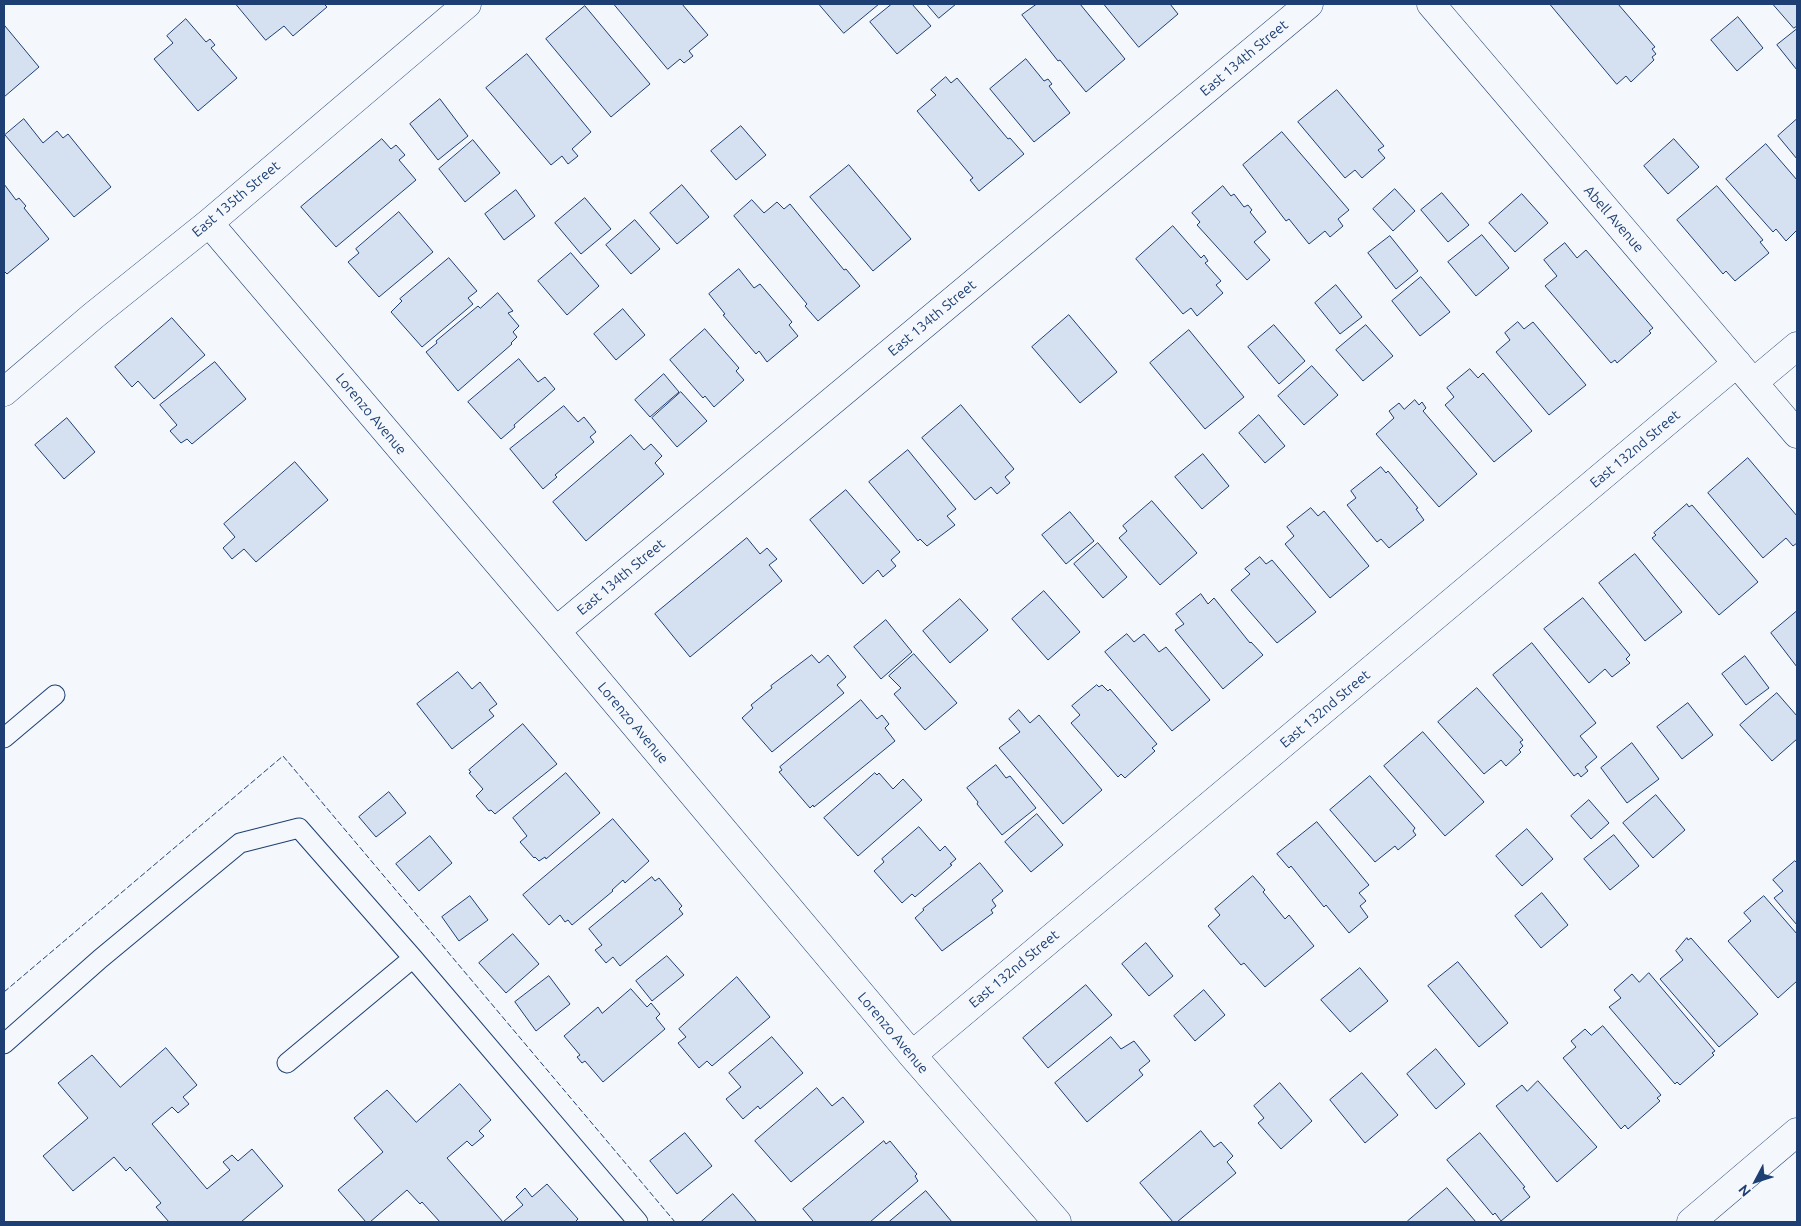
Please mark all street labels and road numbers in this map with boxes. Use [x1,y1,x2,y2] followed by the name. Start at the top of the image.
[1197,16,1291,100] street label: East 134th Street
[189,157,283,241] street label: East 135th Street
[1581,182,1647,256] street label: Abell Avenue
[885,276,979,360] street label: East 134th Street
[332,370,410,458] street label: Lorenzo Avenue
[1587,407,1683,491] street label: East 132nd Street
[574,535,668,619] street label: East 134th Street
[1277,667,1373,751] street label: East 132nd Street
[594,679,672,767] street label: Lorenzo Avenue
[966,927,1062,1011] street label: East 132nd Street
[854,989,932,1077] street label: Lorenzo Avenue

